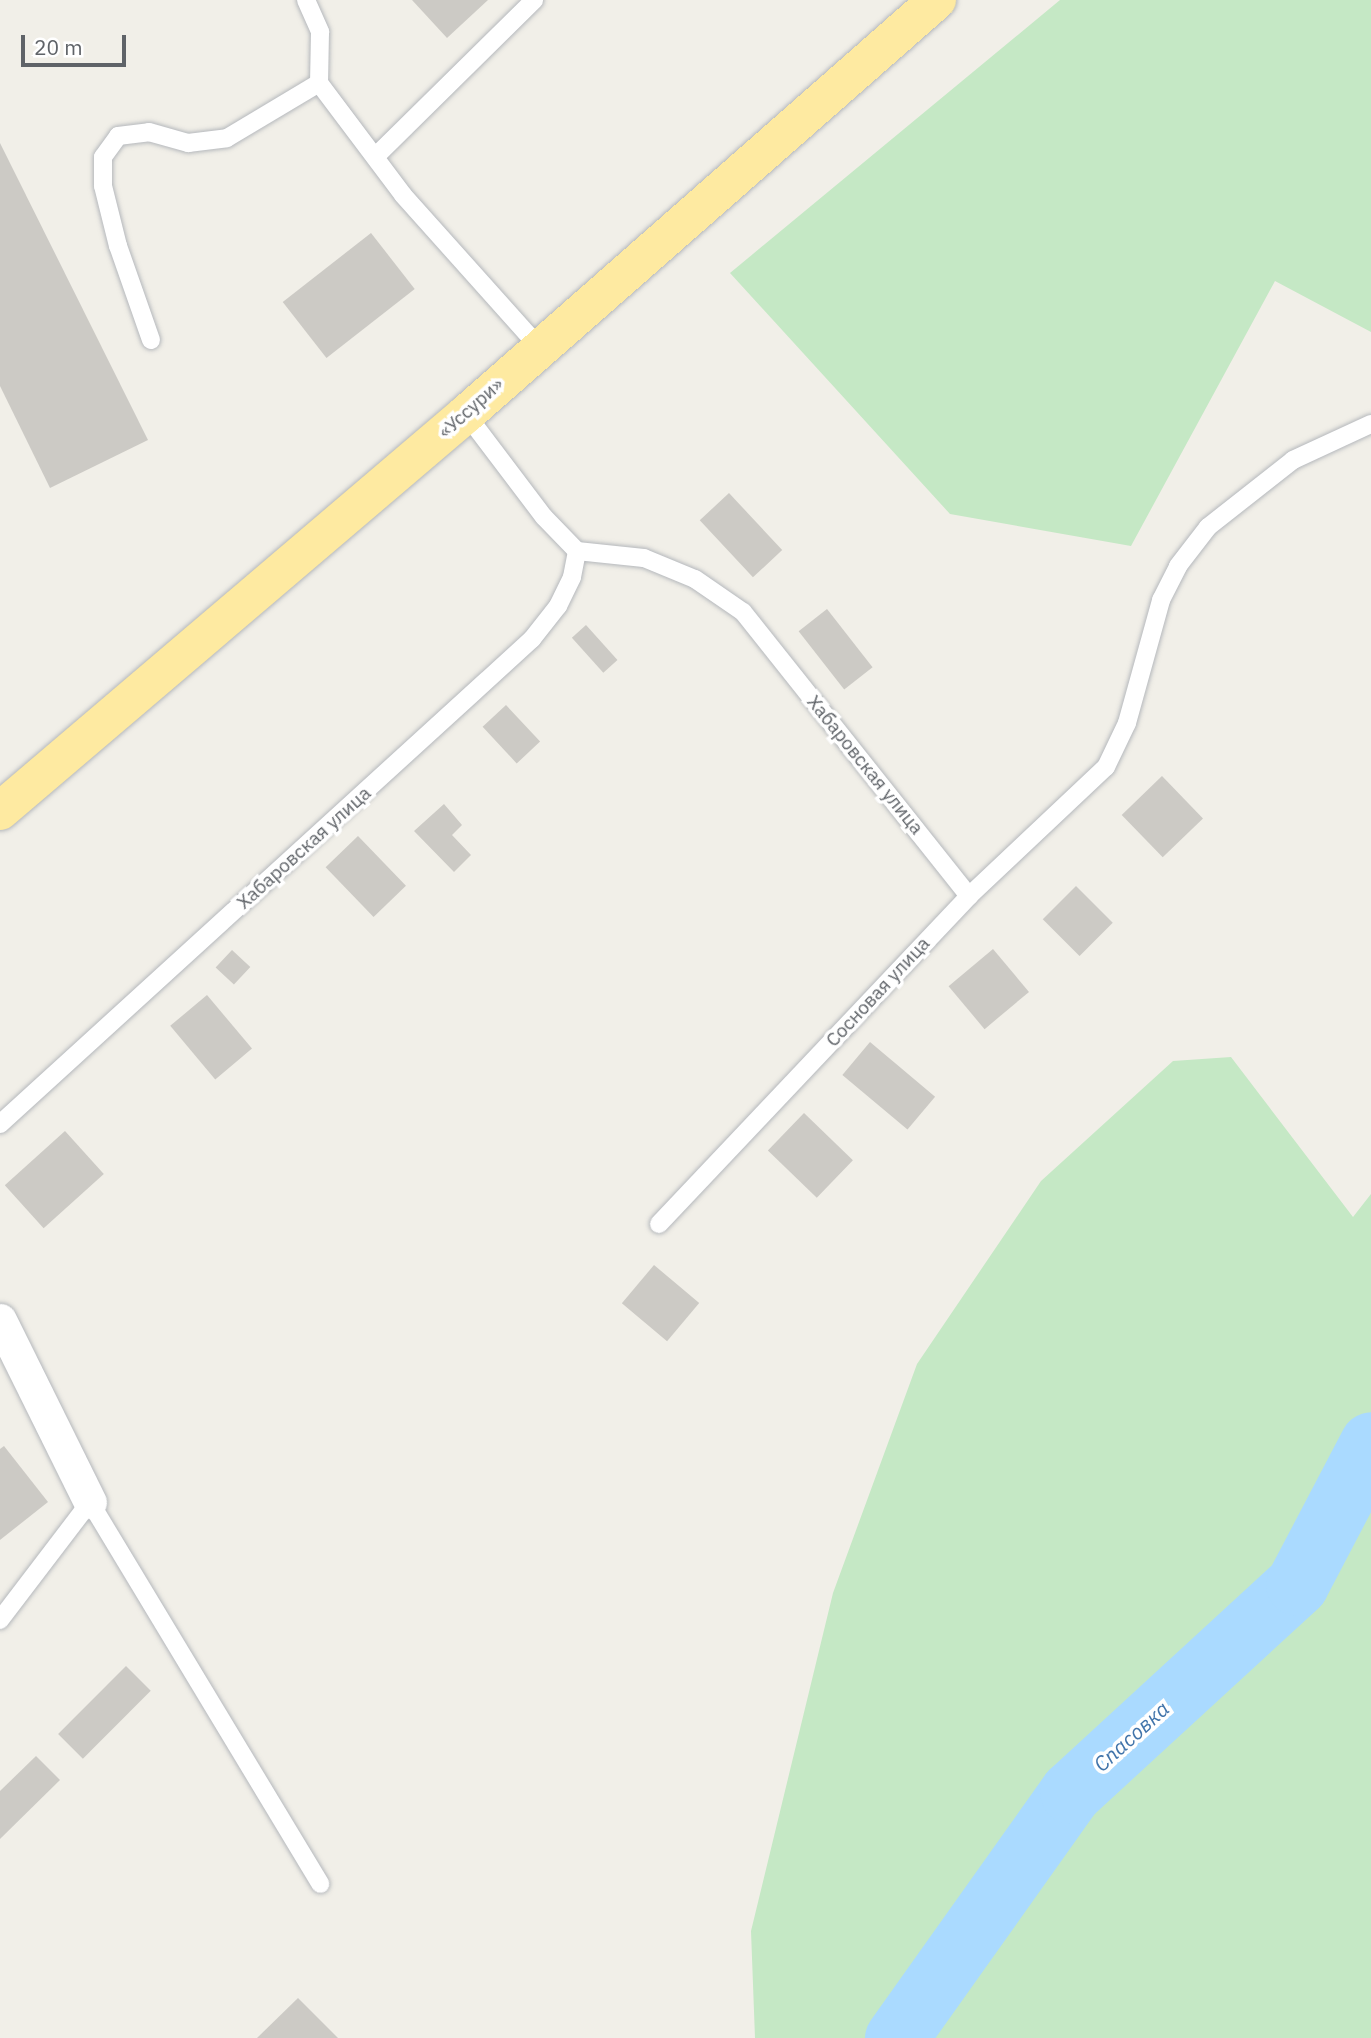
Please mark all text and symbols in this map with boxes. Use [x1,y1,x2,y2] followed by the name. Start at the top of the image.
[24,21,130,65] scale bar
[34,33,83,61] text: 20 m
[434,373,508,443] street label: «Уссури»
[802,691,928,839] street label: Хабаровская улица
[232,782,376,914] street label: Хабаровская улица
[821,932,935,1052] street label: Сосновая улица
[1088,1696,1174,1776] water label: Спасовка

